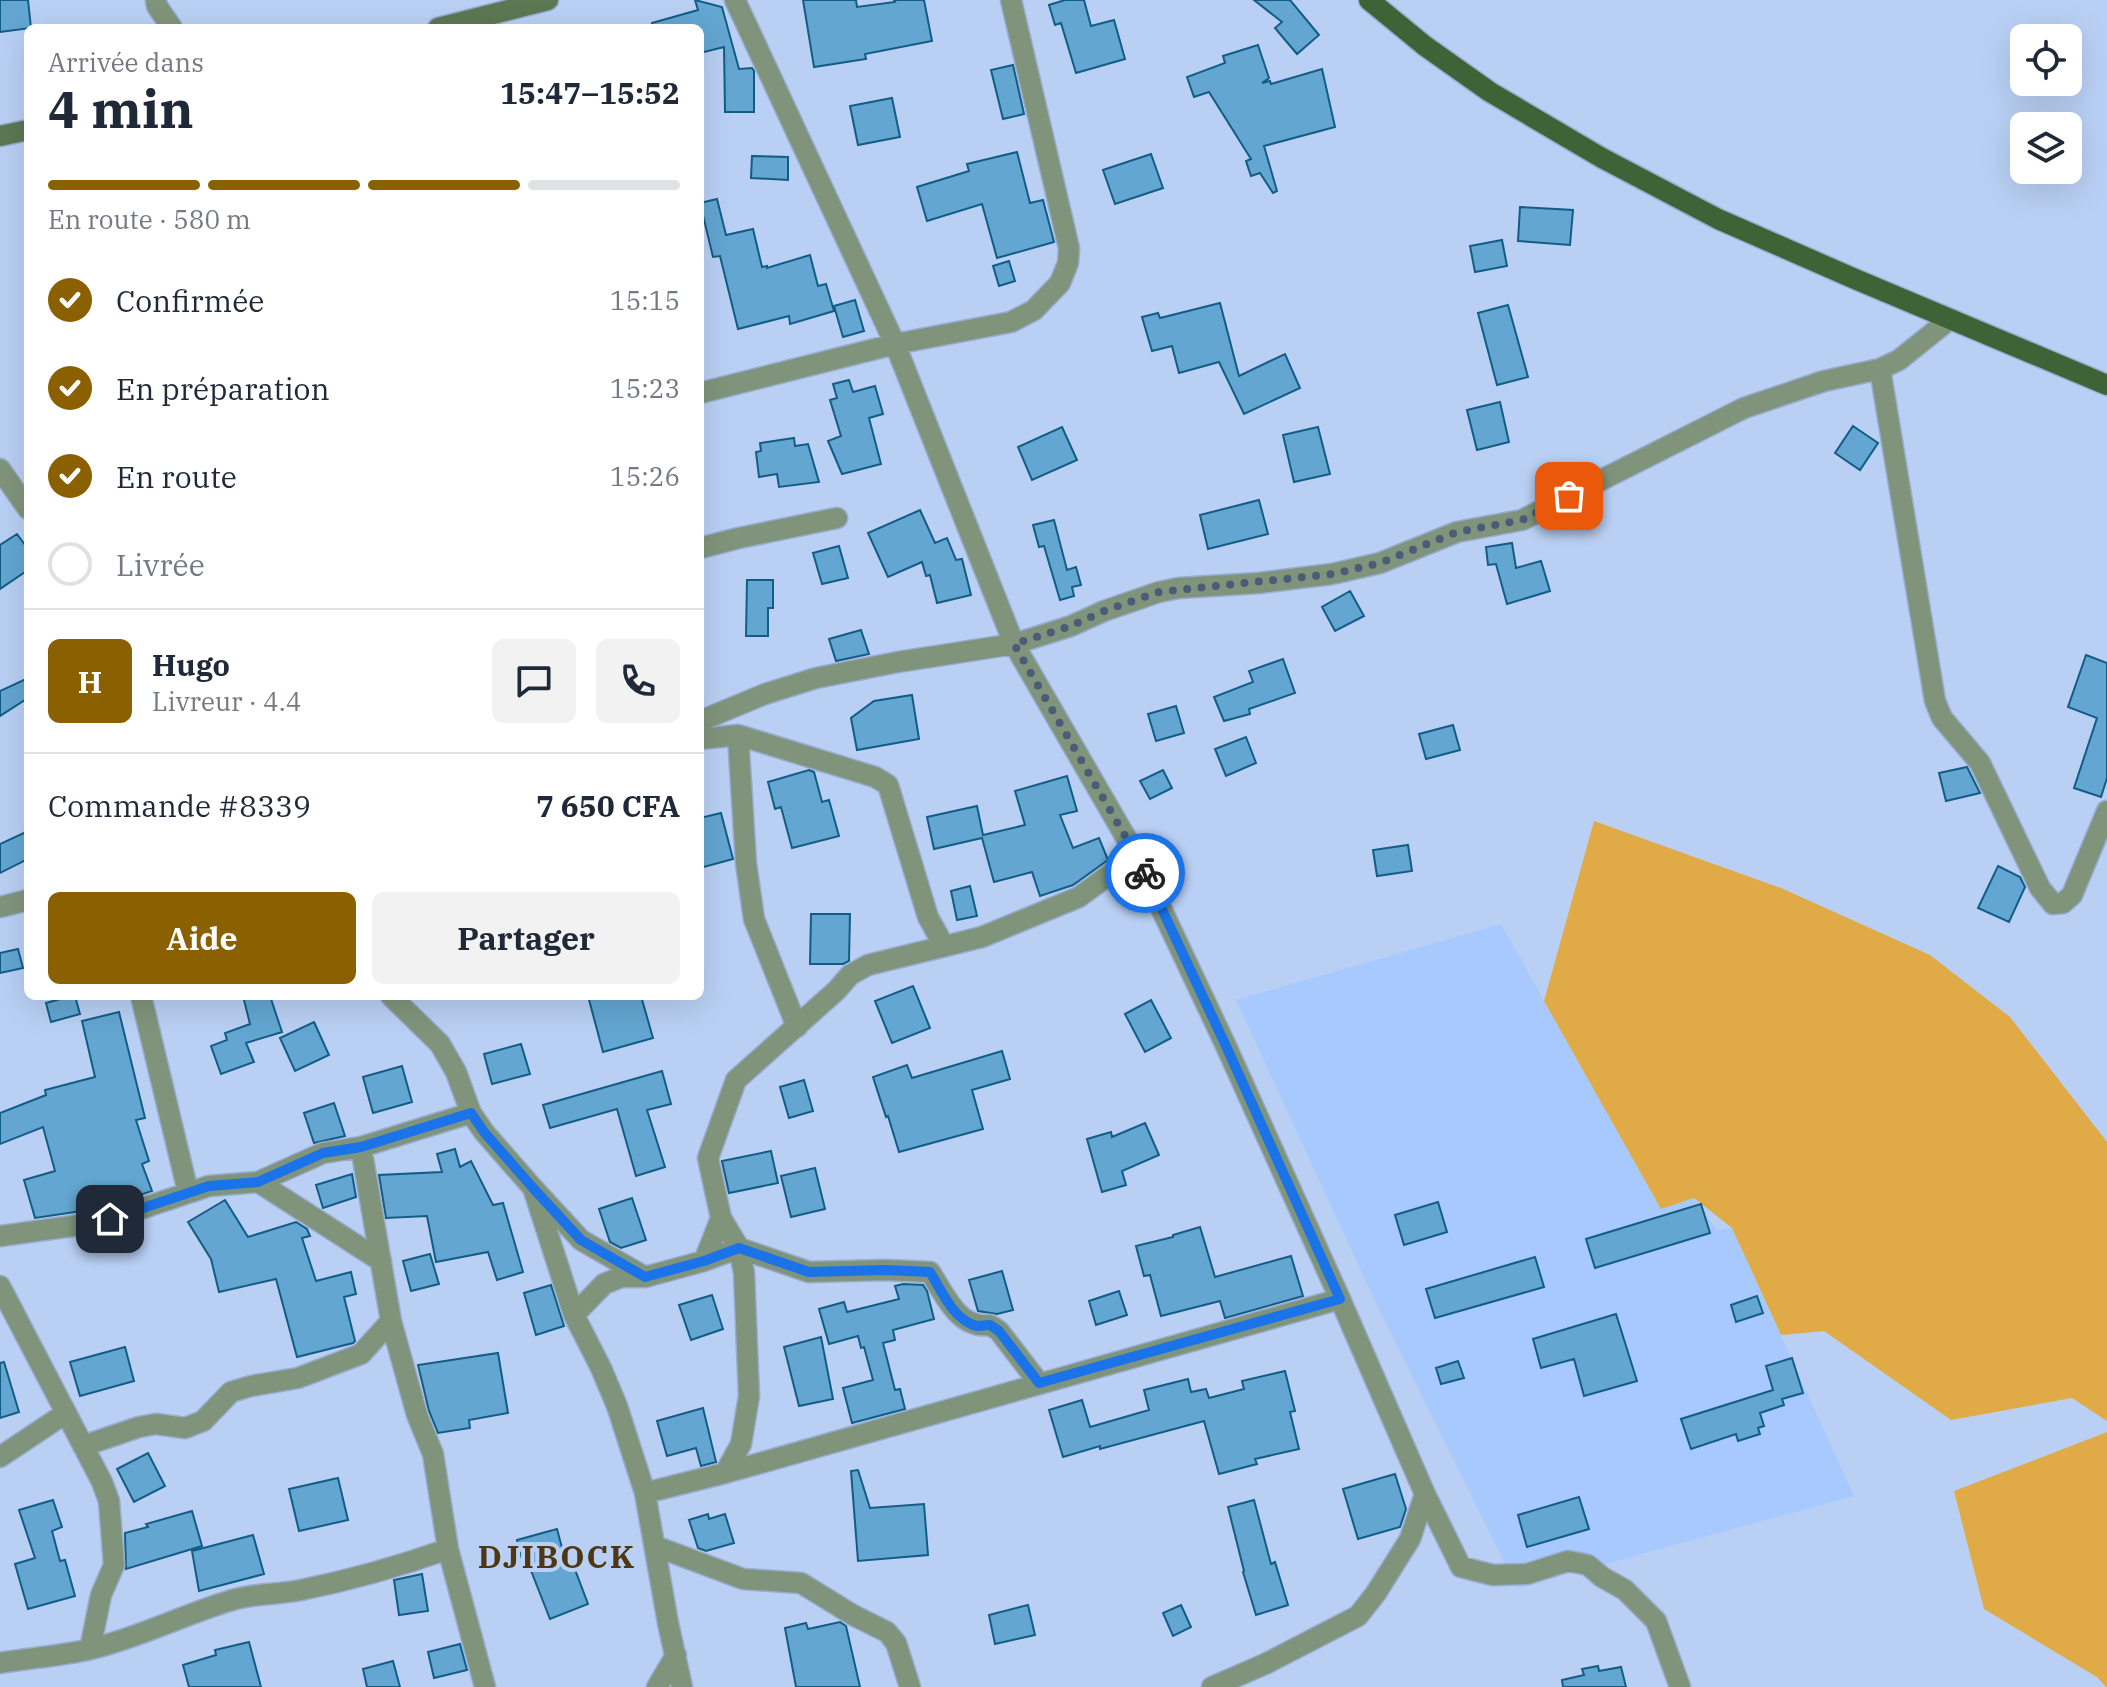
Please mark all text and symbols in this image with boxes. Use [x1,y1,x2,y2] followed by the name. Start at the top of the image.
[2010,24,2082,184] map controls
[2010,24,2082,96] button: locate
[48,45,204,79] text: Arrivée dans
[500,73,680,112] text: 15:47–15:52
[48,75,194,142] text: 4 min
[2010,112,2082,184] button: layers
[48,202,251,236] text: En route · 580 m
[48,278,92,322] icon: check
[116,281,264,320] text: Confirmée
[610,283,680,317] text: 15:15
[48,366,92,410] icon: check
[116,369,330,408] text: En préparation
[610,371,680,405] text: 15:23
[48,454,92,498] icon: check
[116,457,237,496] text: En route
[610,459,680,493] text: 15:26
[1535,462,1603,530] pin
[1547,474,1591,518] icon: bag
[116,545,205,584] text: Livrée
[492,639,576,723] button: chat
[596,639,680,723] button: phone
[152,645,230,684] text: Hugo
[78,662,102,701] text: H
[152,684,301,718] text: Livreur · 4.4
[48,786,311,825] text: Commande #8339
[536,786,680,825] text: 7 650 CFA
[1105,833,1185,913] courier
[1123,851,1167,895] icon: bike
[48,892,356,984] button: Aide
[372,892,680,984] button: Partager
[76,1185,144,1253] pin
[88,1197,132,1241] icon: home
[478,1535,636,1577] district label: DJIBOCK

